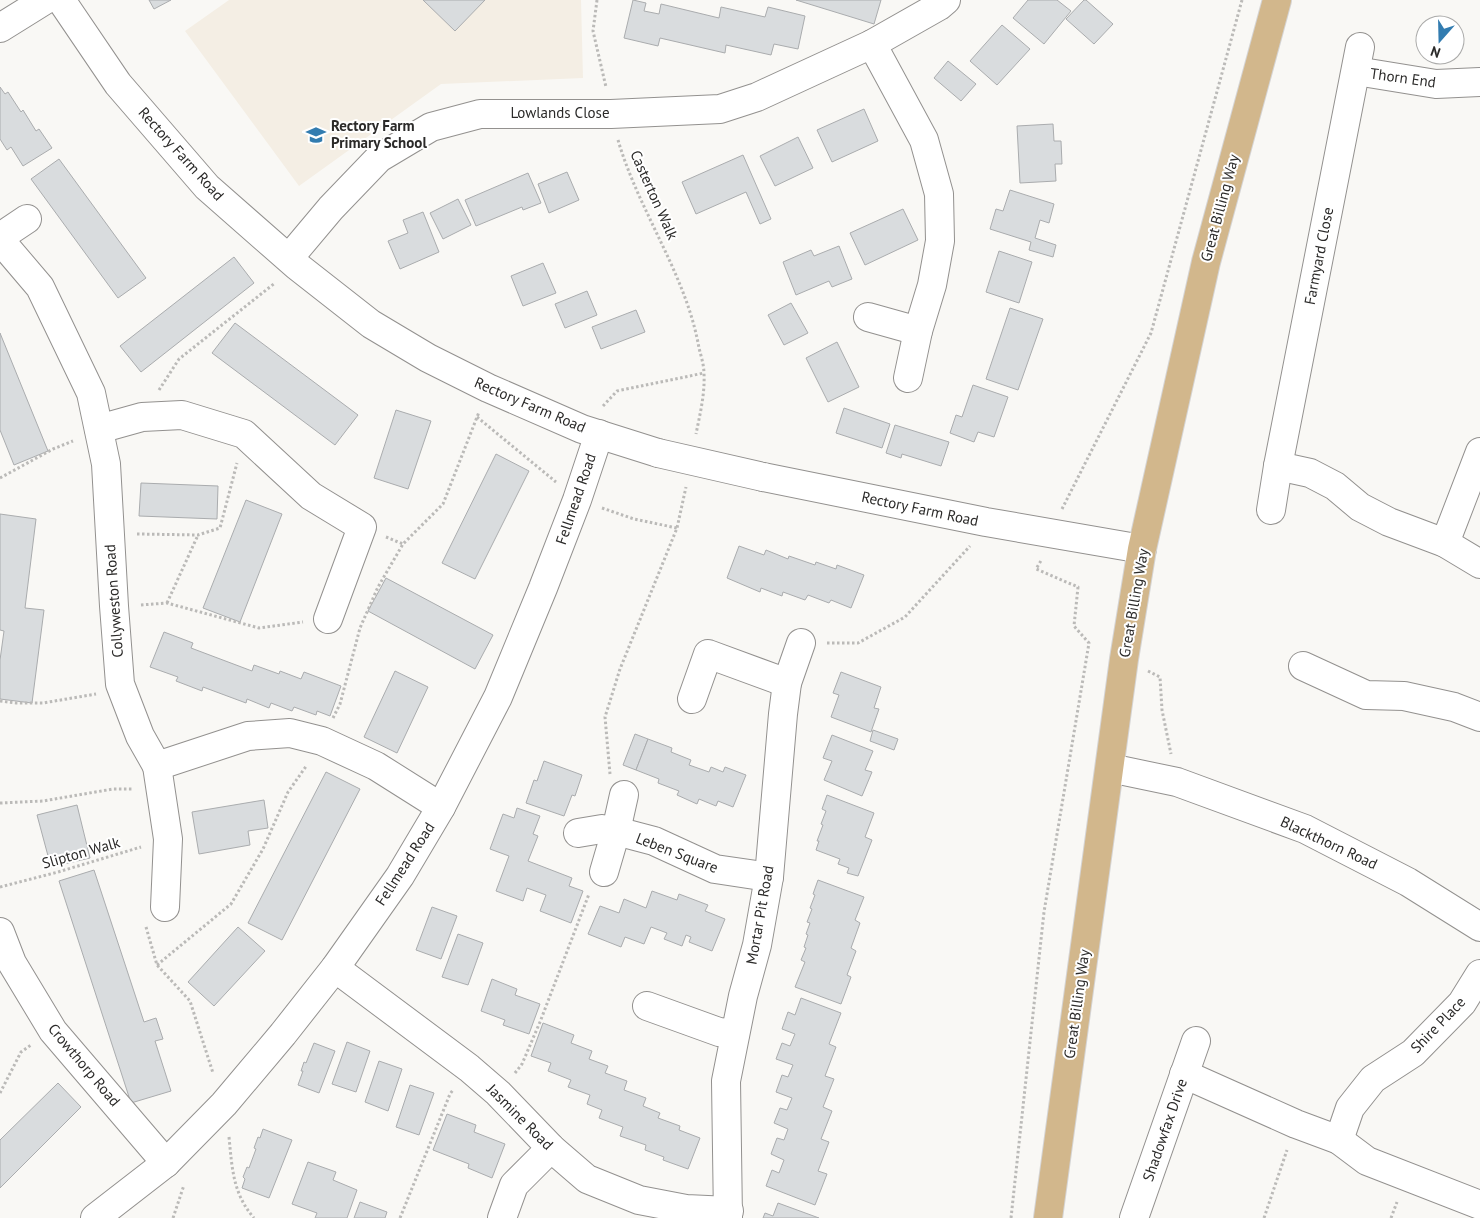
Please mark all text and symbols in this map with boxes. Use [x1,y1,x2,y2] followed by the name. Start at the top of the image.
[1415,15,1465,65] north arrow
[1428,42,1443,62] text: N
[1369,63,1437,92] street label: Thorn End
[134,103,228,204] street label: Rectory Farm Road
[510,103,610,122] street label: Lowlands Close
[331,116,427,152] place label: Rectory Farm Primary School
[305,124,327,146] school or university icon: Rectory Farm Primary School
[626,147,683,243] street label: Casterton Walk
[1196,152,1243,264] street label: Great Billing Way
[1300,205,1337,306] street label: Farmyard Close
[472,373,589,437] street label: Rectory Farm Road
[551,451,600,547] street label: Fellmead Road
[860,487,980,530] street label: Rectory Farm Road
[100,544,127,658] street label: Collyweston Road
[1115,547,1152,659] street label: Great Billing Way
[1278,812,1381,873] street label: Blackthorn Road
[371,819,438,909] street label: Fellmead Road
[633,828,721,877] street label: Leben Square
[40,832,123,873] street label: Slipton Walk
[741,864,778,966] street label: Mortar Pit Road
[1059,948,1094,1060] street label: Great Billing Way
[1406,992,1469,1057] street label: Shire Place
[44,1019,125,1110] street label: Crowthorp Road
[1138,1076,1191,1184] street label: Shadowfax Drive
[483,1079,557,1154] street label: Jasmine Road

